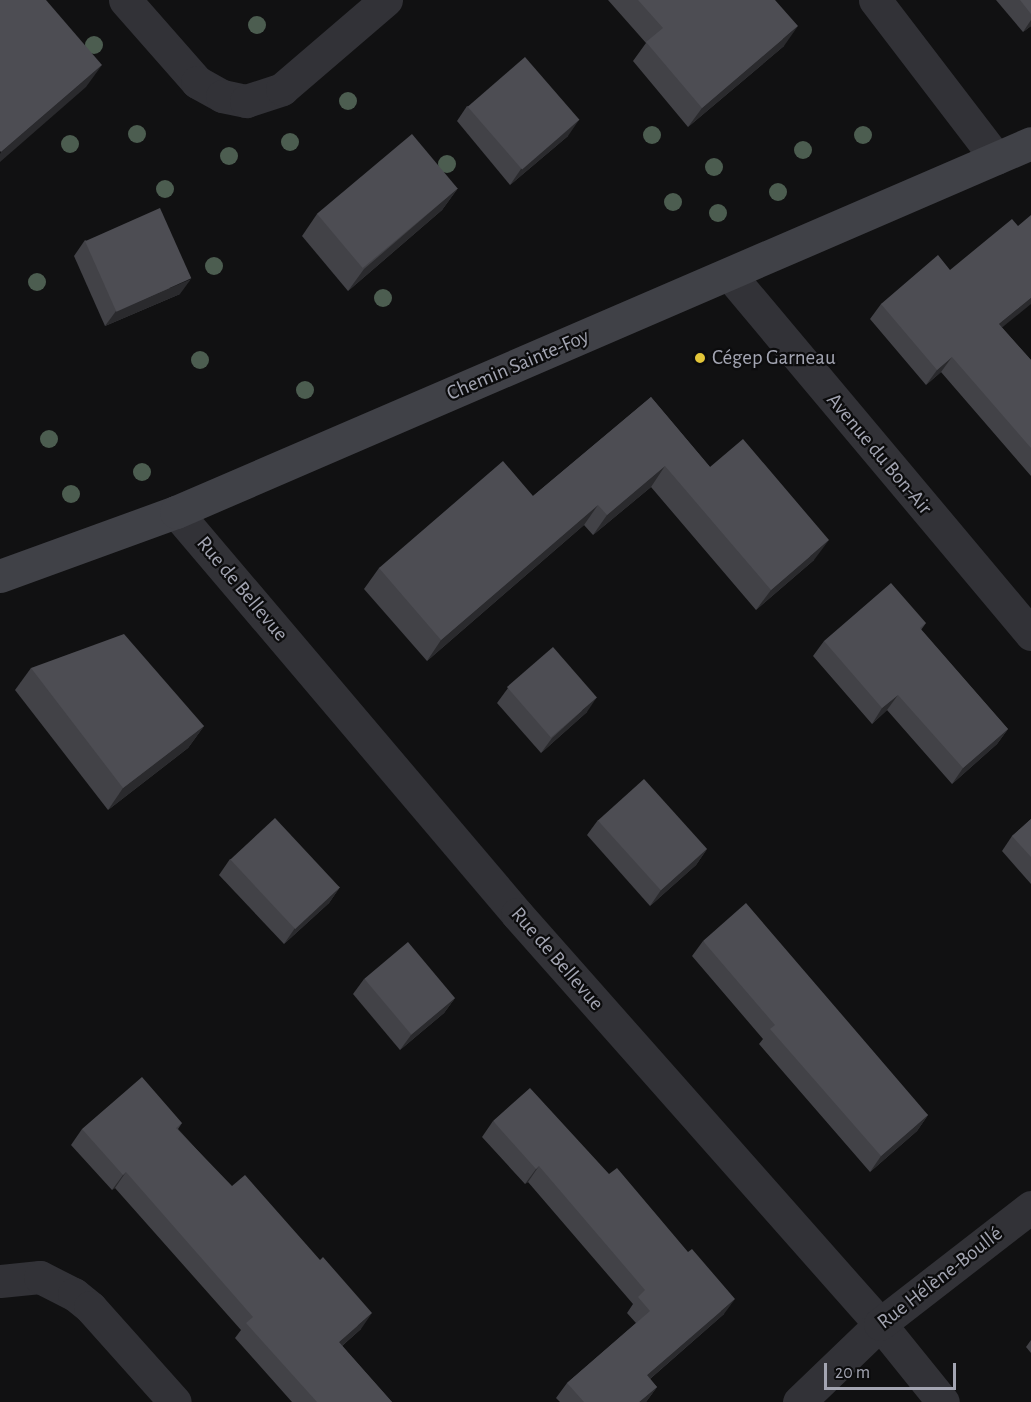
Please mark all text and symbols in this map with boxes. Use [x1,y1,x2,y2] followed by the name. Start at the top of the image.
[443,324,593,406] street label: Chemin Sainte-Foy
[712,345,836,371] place label: Cégep Garneau
[693,351,707,365] marker: Cégep Garneau
[821,388,937,520] street label: Avenue du Bon-Air
[191,531,293,647] street label: Rue de Bellevue
[505,902,609,1016] street label: Rue de Bellevue
[872,1221,1008,1335] street label: Rue Hélène-Boullé
[827,1351,959,1389] scale bar
[835,1364,870,1382] text: 20 m

